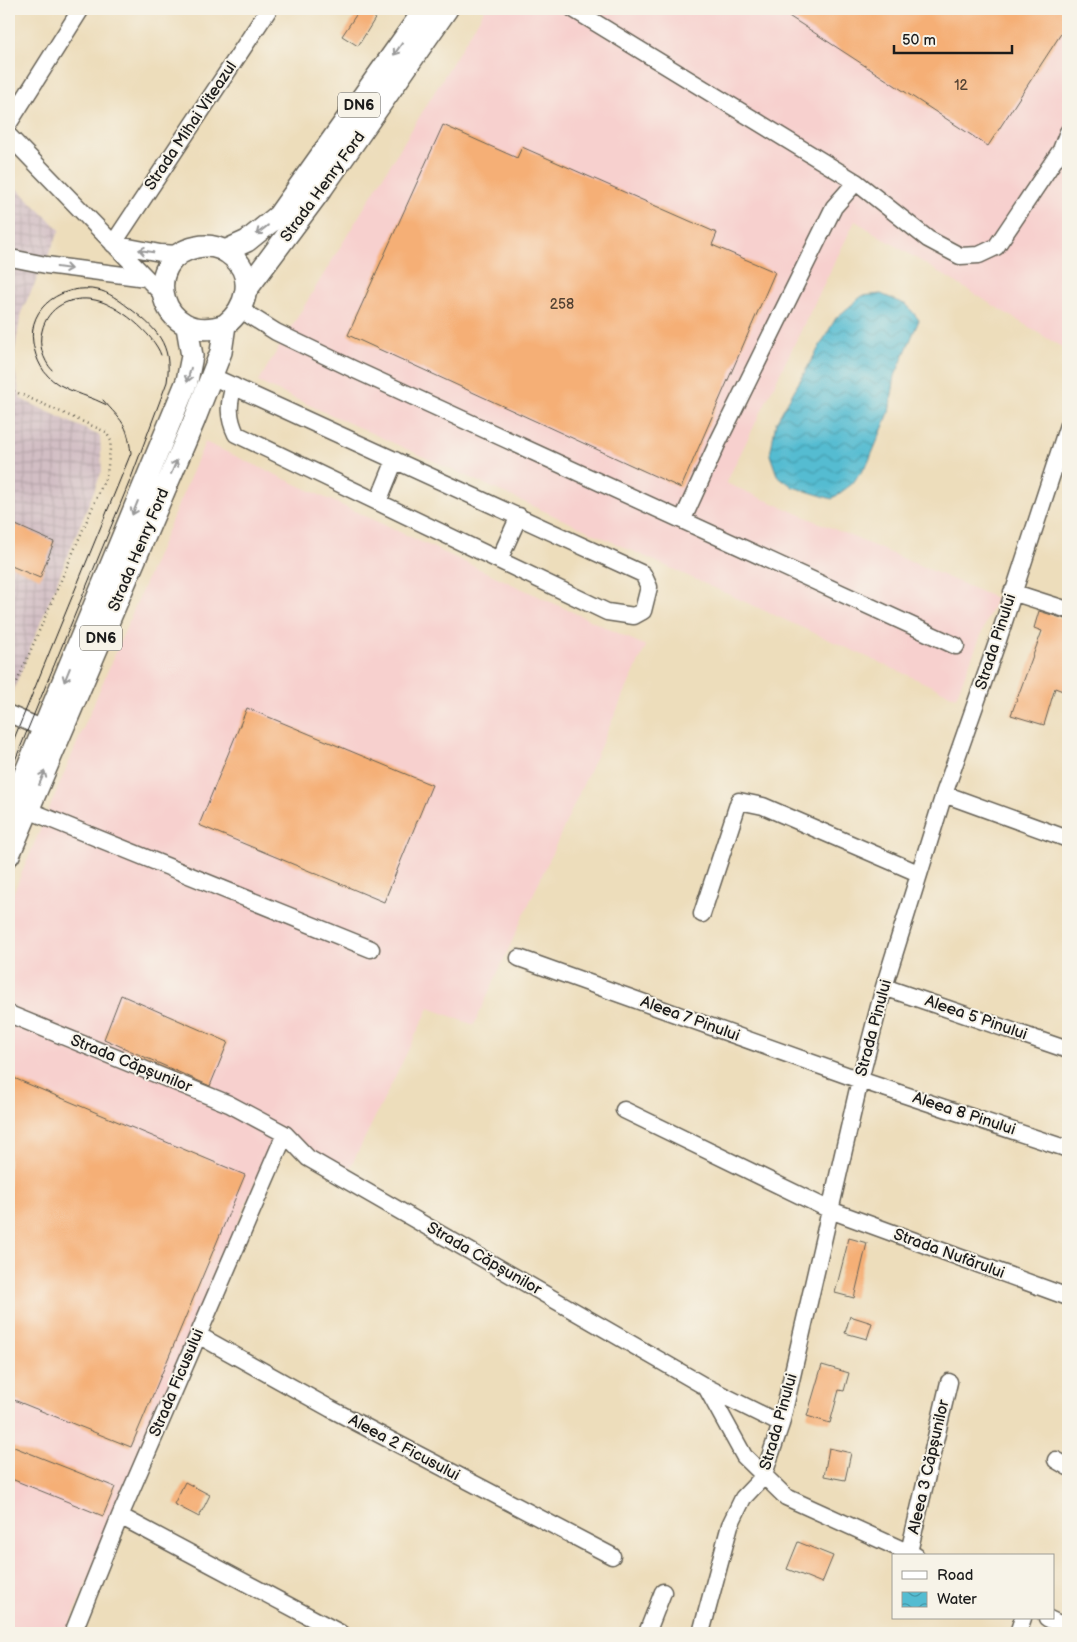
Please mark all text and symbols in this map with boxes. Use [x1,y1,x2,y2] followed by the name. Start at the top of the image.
[894,22,1012,54] scale bar
[902,31,936,50] text: 50 m
[393,42,403,56] one-way arrow
[141,58,241,194] street label: Strada Mihai Viteazul
[954,77,969,94] house number: 12
[338,92,380,118] road number: DN6
[277,128,369,246] street label: Strada Henry Ford
[255,225,269,235] one-way arrow
[139,245,155,255] one-way arrow
[56,263,72,273] one-way arrow
[550,296,574,313] house number: 258
[183,366,193,382] one-way arrow
[169,460,179,475] one-way arrow
[105,486,173,614] street label: Strada Henry Ford
[130,501,139,516] one-way arrow
[972,592,1020,692] street label: Strada Pinului
[80,626,122,650] road number: DN6
[61,667,71,682] one-way arrow
[37,771,47,786] one-way arrow
[852,977,896,1079] street label: Strada Pinului
[638,992,742,1046] street label: Aleea 7 Pinului
[922,992,1030,1044] street label: Aleea 5 Pinului
[68,1031,195,1097] street label: Strada Căpșunilor
[910,1088,1018,1140] street label: Aleea 8 Pinului
[423,1218,545,1300] street label: Strada Căpșunilor
[891,1225,1007,1283] street label: Strada Nufărului
[146,1326,208,1440] street label: Strada Ficusului
[756,1372,802,1472] street label: Strada Pinului
[904,1398,954,1536] street label: Aleea 3 Căpșunilor
[345,1411,463,1485] street label: Aleea 2 Ficusului
[892,1554,1054,1620] legend
[937,1566,973,1585] text: Road
[937,1590,977,1609] text: Water

